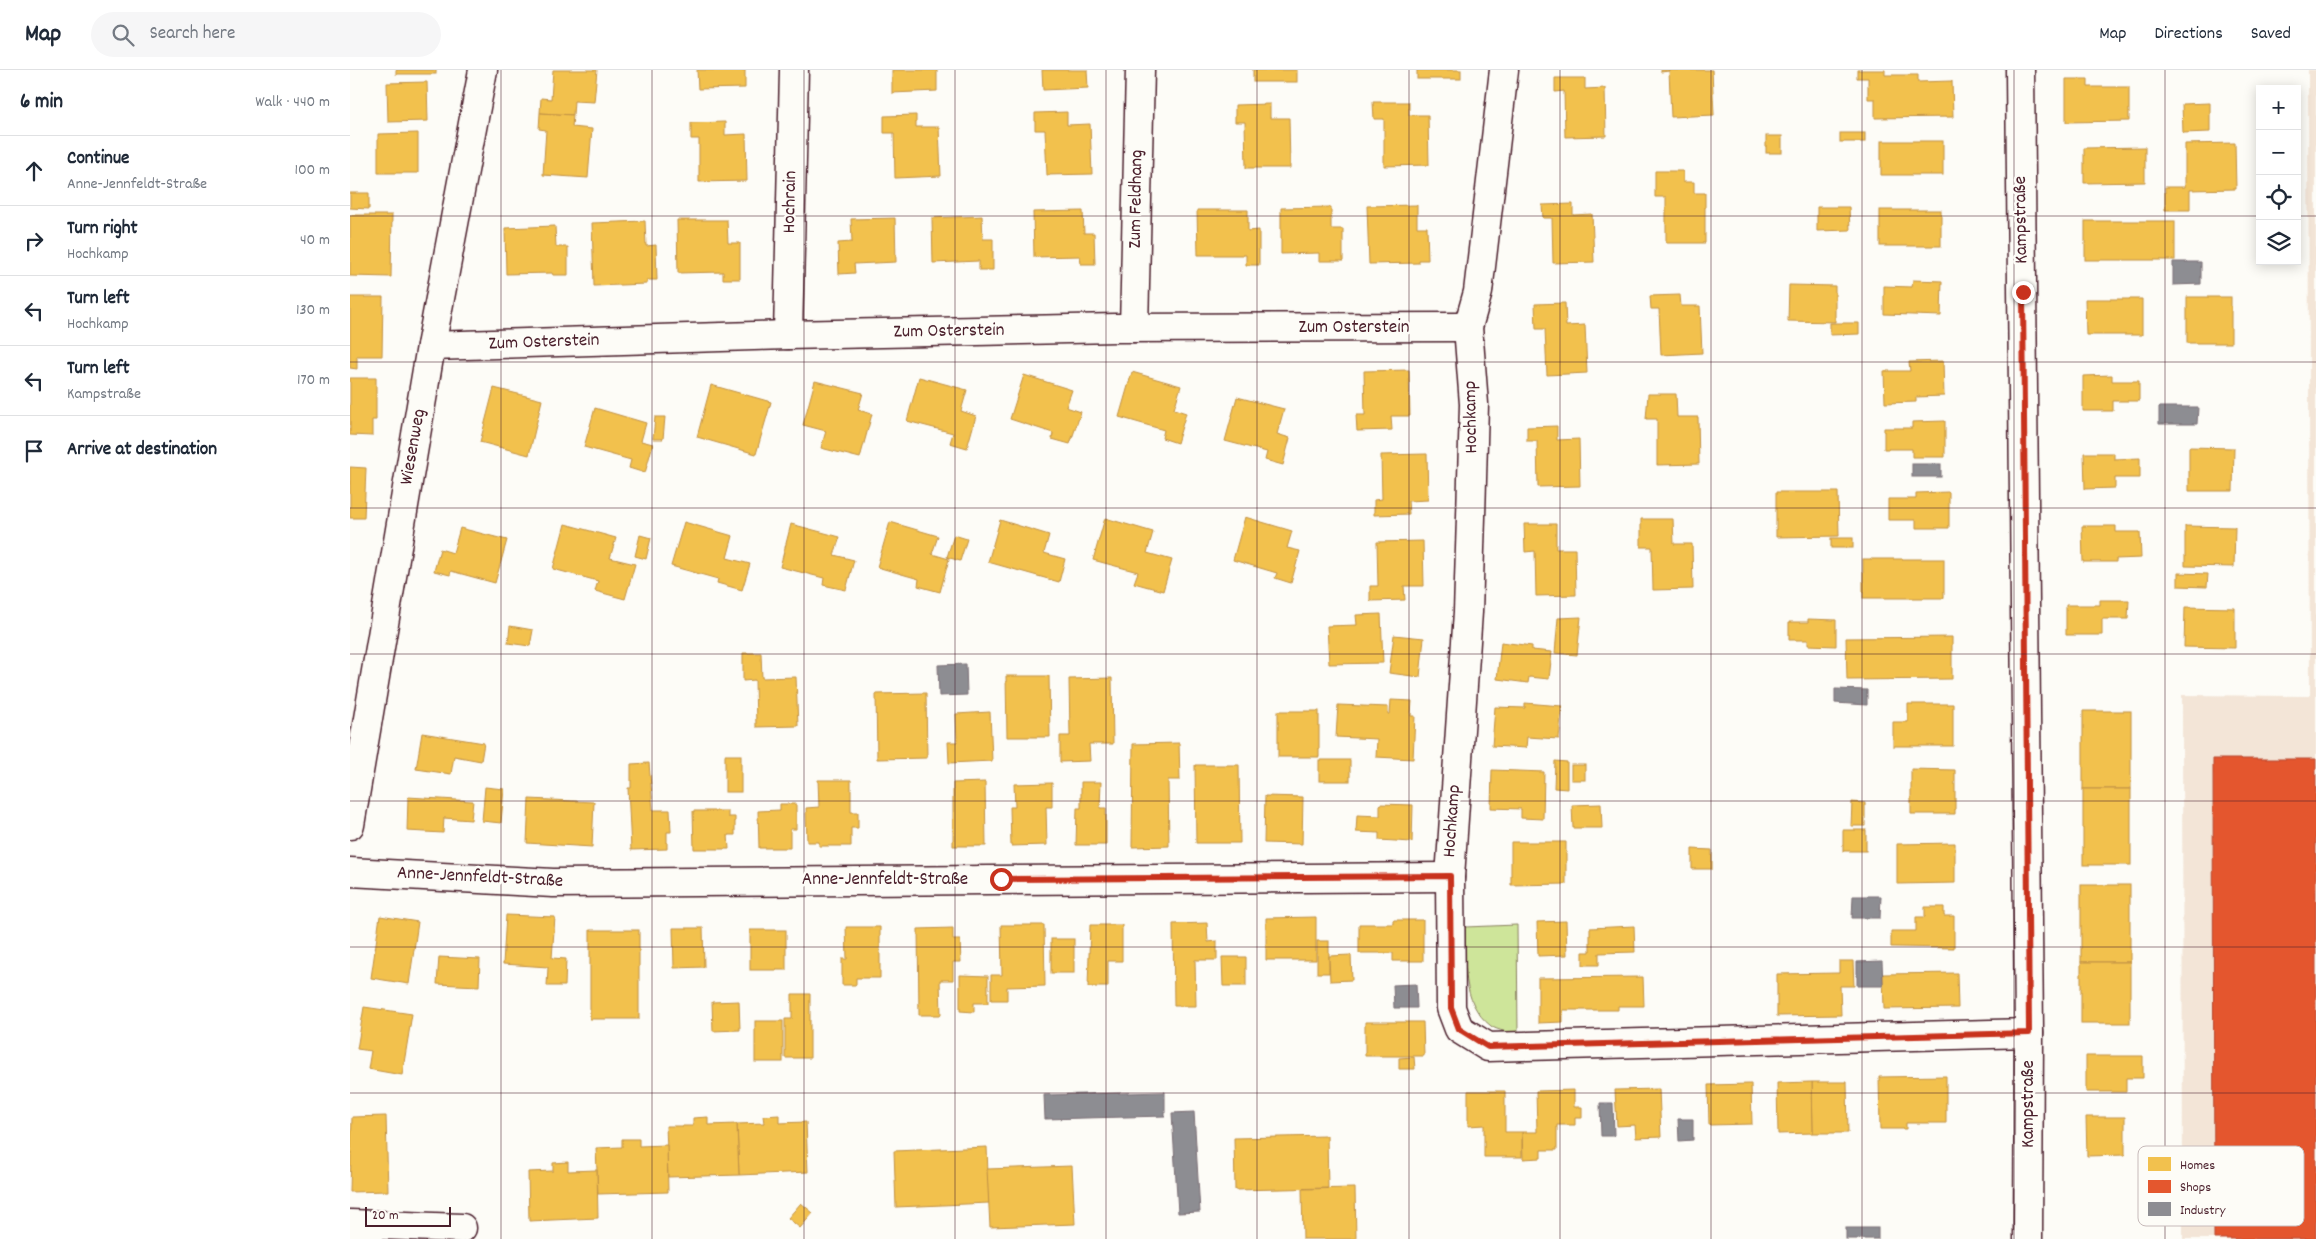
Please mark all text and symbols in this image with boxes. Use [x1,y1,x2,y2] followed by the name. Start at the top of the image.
[91,12,441,57] search box
[25,18,61,52] text: Map
[109,21,137,49] icon: search
[149,21,235,48] text: Search here
[2099,22,2126,47] text: Map
[2154,22,2223,47] text: Directions
[2251,22,2291,47] text: Saved
[2256,85,2301,265] map controls
[2256,85,2301,130] button: +
[20,88,63,118] text: 6 min
[255,91,330,114] text: Walk · 440 m
[2256,130,2301,175] button: −
[67,146,129,173] text: Continue
[1123,149,1151,249] street label: Zum Feldhang
[20,157,48,185] icon: ahead
[294,159,330,182] text: 100 m
[777,170,805,234] street label: Hochrain
[67,173,207,196] text: Anne-Jennfeldt-Straße
[2256,175,2301,220] button: locate
[2008,176,2036,264] street label: Kampstraße
[67,216,138,243] text: Turn right
[2256,220,2301,265] button: layers
[20,227,48,255] icon: right
[300,229,330,252] text: 40 m
[67,243,129,266] text: Hochkamp
[2012,281,2035,304] route end
[67,286,130,313] text: Turn left
[20,297,48,325] icon: left
[296,299,330,322] text: 130 m
[67,313,129,336] text: Hochkamp
[1299,315,1409,342] street label: Zum Osterstein
[893,318,1005,346] street label: Zum Osterstein
[488,328,600,358] street label: Zum Osterstein
[67,356,130,383] text: Turn left
[20,367,48,395] icon: left
[297,369,330,392] text: 170 m
[1458,380,1486,454] street label: Hochkamp
[67,383,141,406] text: Kampstraße
[394,407,434,487] street label: Wiesenweg
[20,437,48,465] icon: arrive
[67,437,217,464] text: Arrive at destination
[1437,784,1469,858] street label: Hochkamp
[396,860,564,896] street label: Anne-Jennfeldt-Straße
[802,867,968,894] street label: Anne-Jennfeldt-Straße
[990,868,1013,891] route start
[2016,1060,2043,1148] street label: Kampstraße
[2138,1146,2304,1226] legend
[2180,1156,2215,1176] text: Homes
[2180,1178,2211,1198] text: Shops
[2180,1201,2226,1221] text: Industry
[365,1204,451,1227] scale bar
[372,1206,399,1226] text: 20 m

